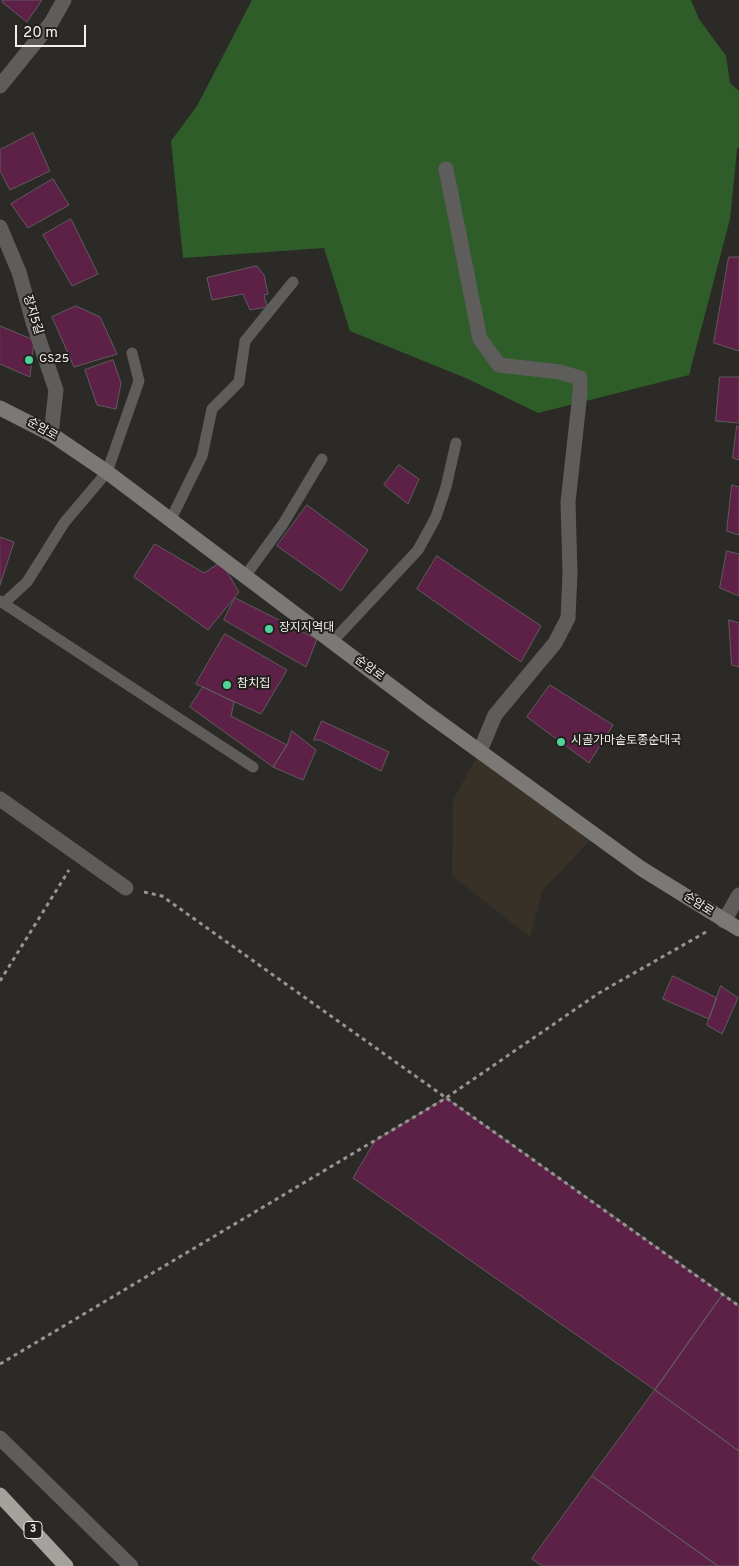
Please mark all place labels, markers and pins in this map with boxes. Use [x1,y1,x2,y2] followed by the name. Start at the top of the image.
[39,353,69,367] place label: GS25
[23,354,35,366] marker: GS25
[279,622,334,636] place label: 장지지역대
[263,623,275,635] marker: 장지지역대
[237,678,270,692] place label: 참치집
[221,679,233,691] marker: 참치집
[571,735,681,749] place label: 시골가마솥토종순대국
[555,736,567,748] marker: 시골가마솥토종순대국

